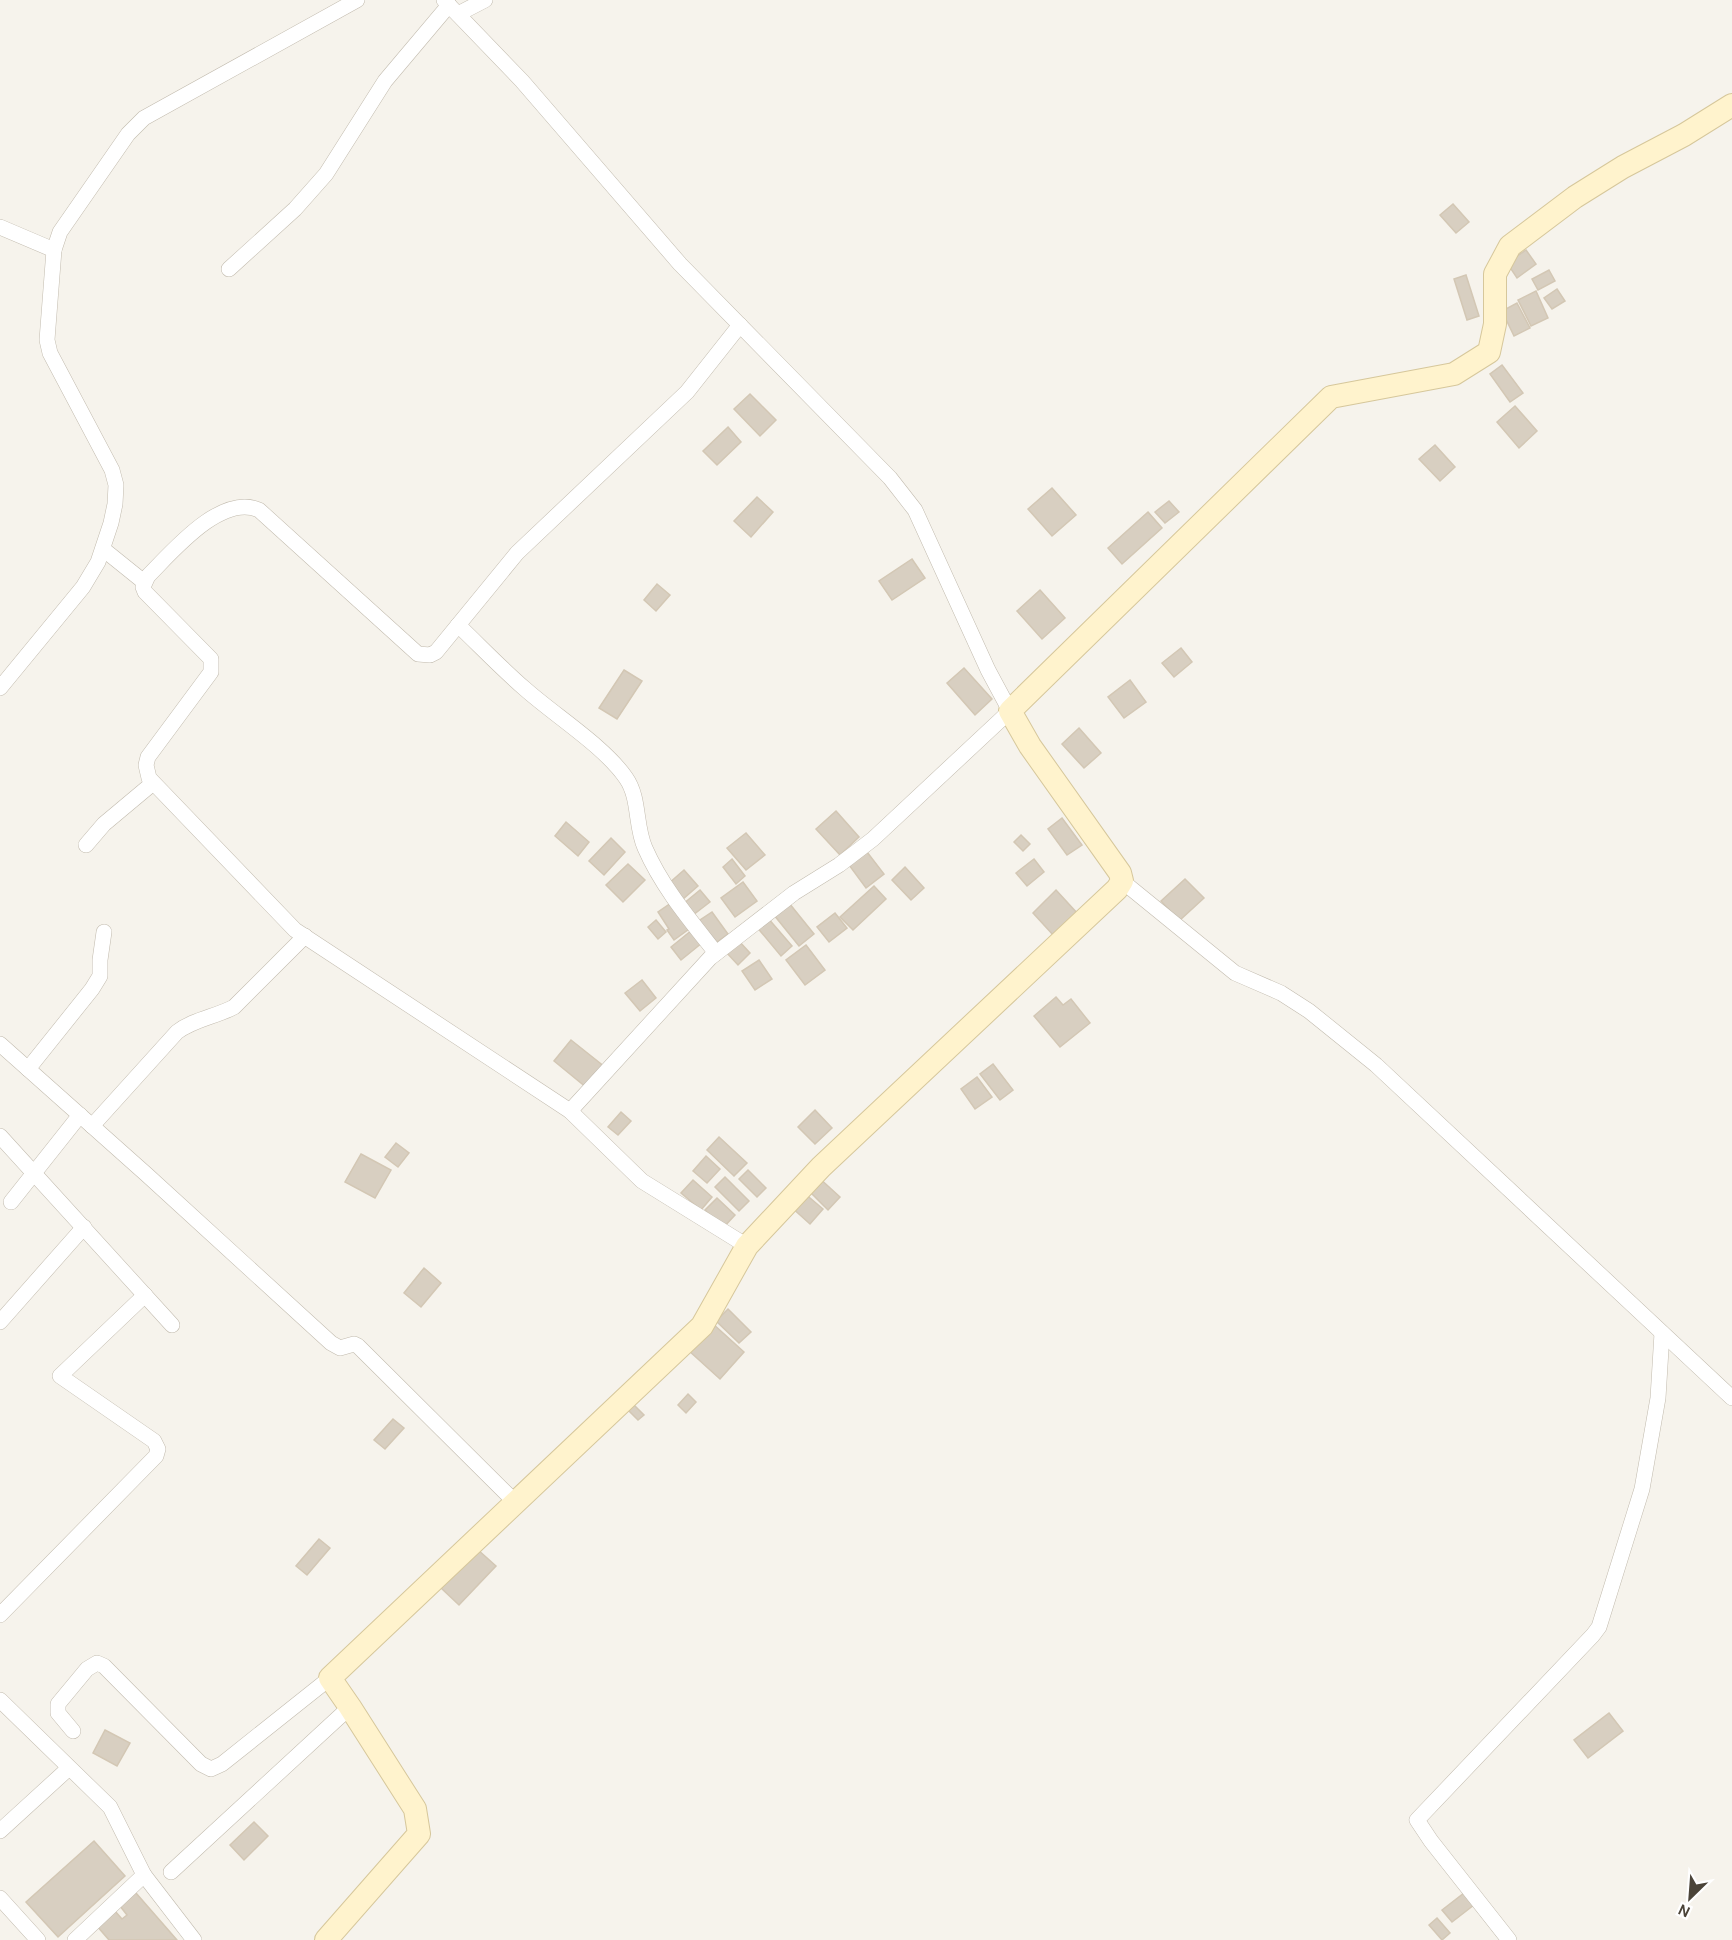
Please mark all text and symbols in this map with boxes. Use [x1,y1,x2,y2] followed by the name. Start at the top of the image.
[1660,1868,1720,1928] north arrow
[1675,1900,1693,1922] text: N

